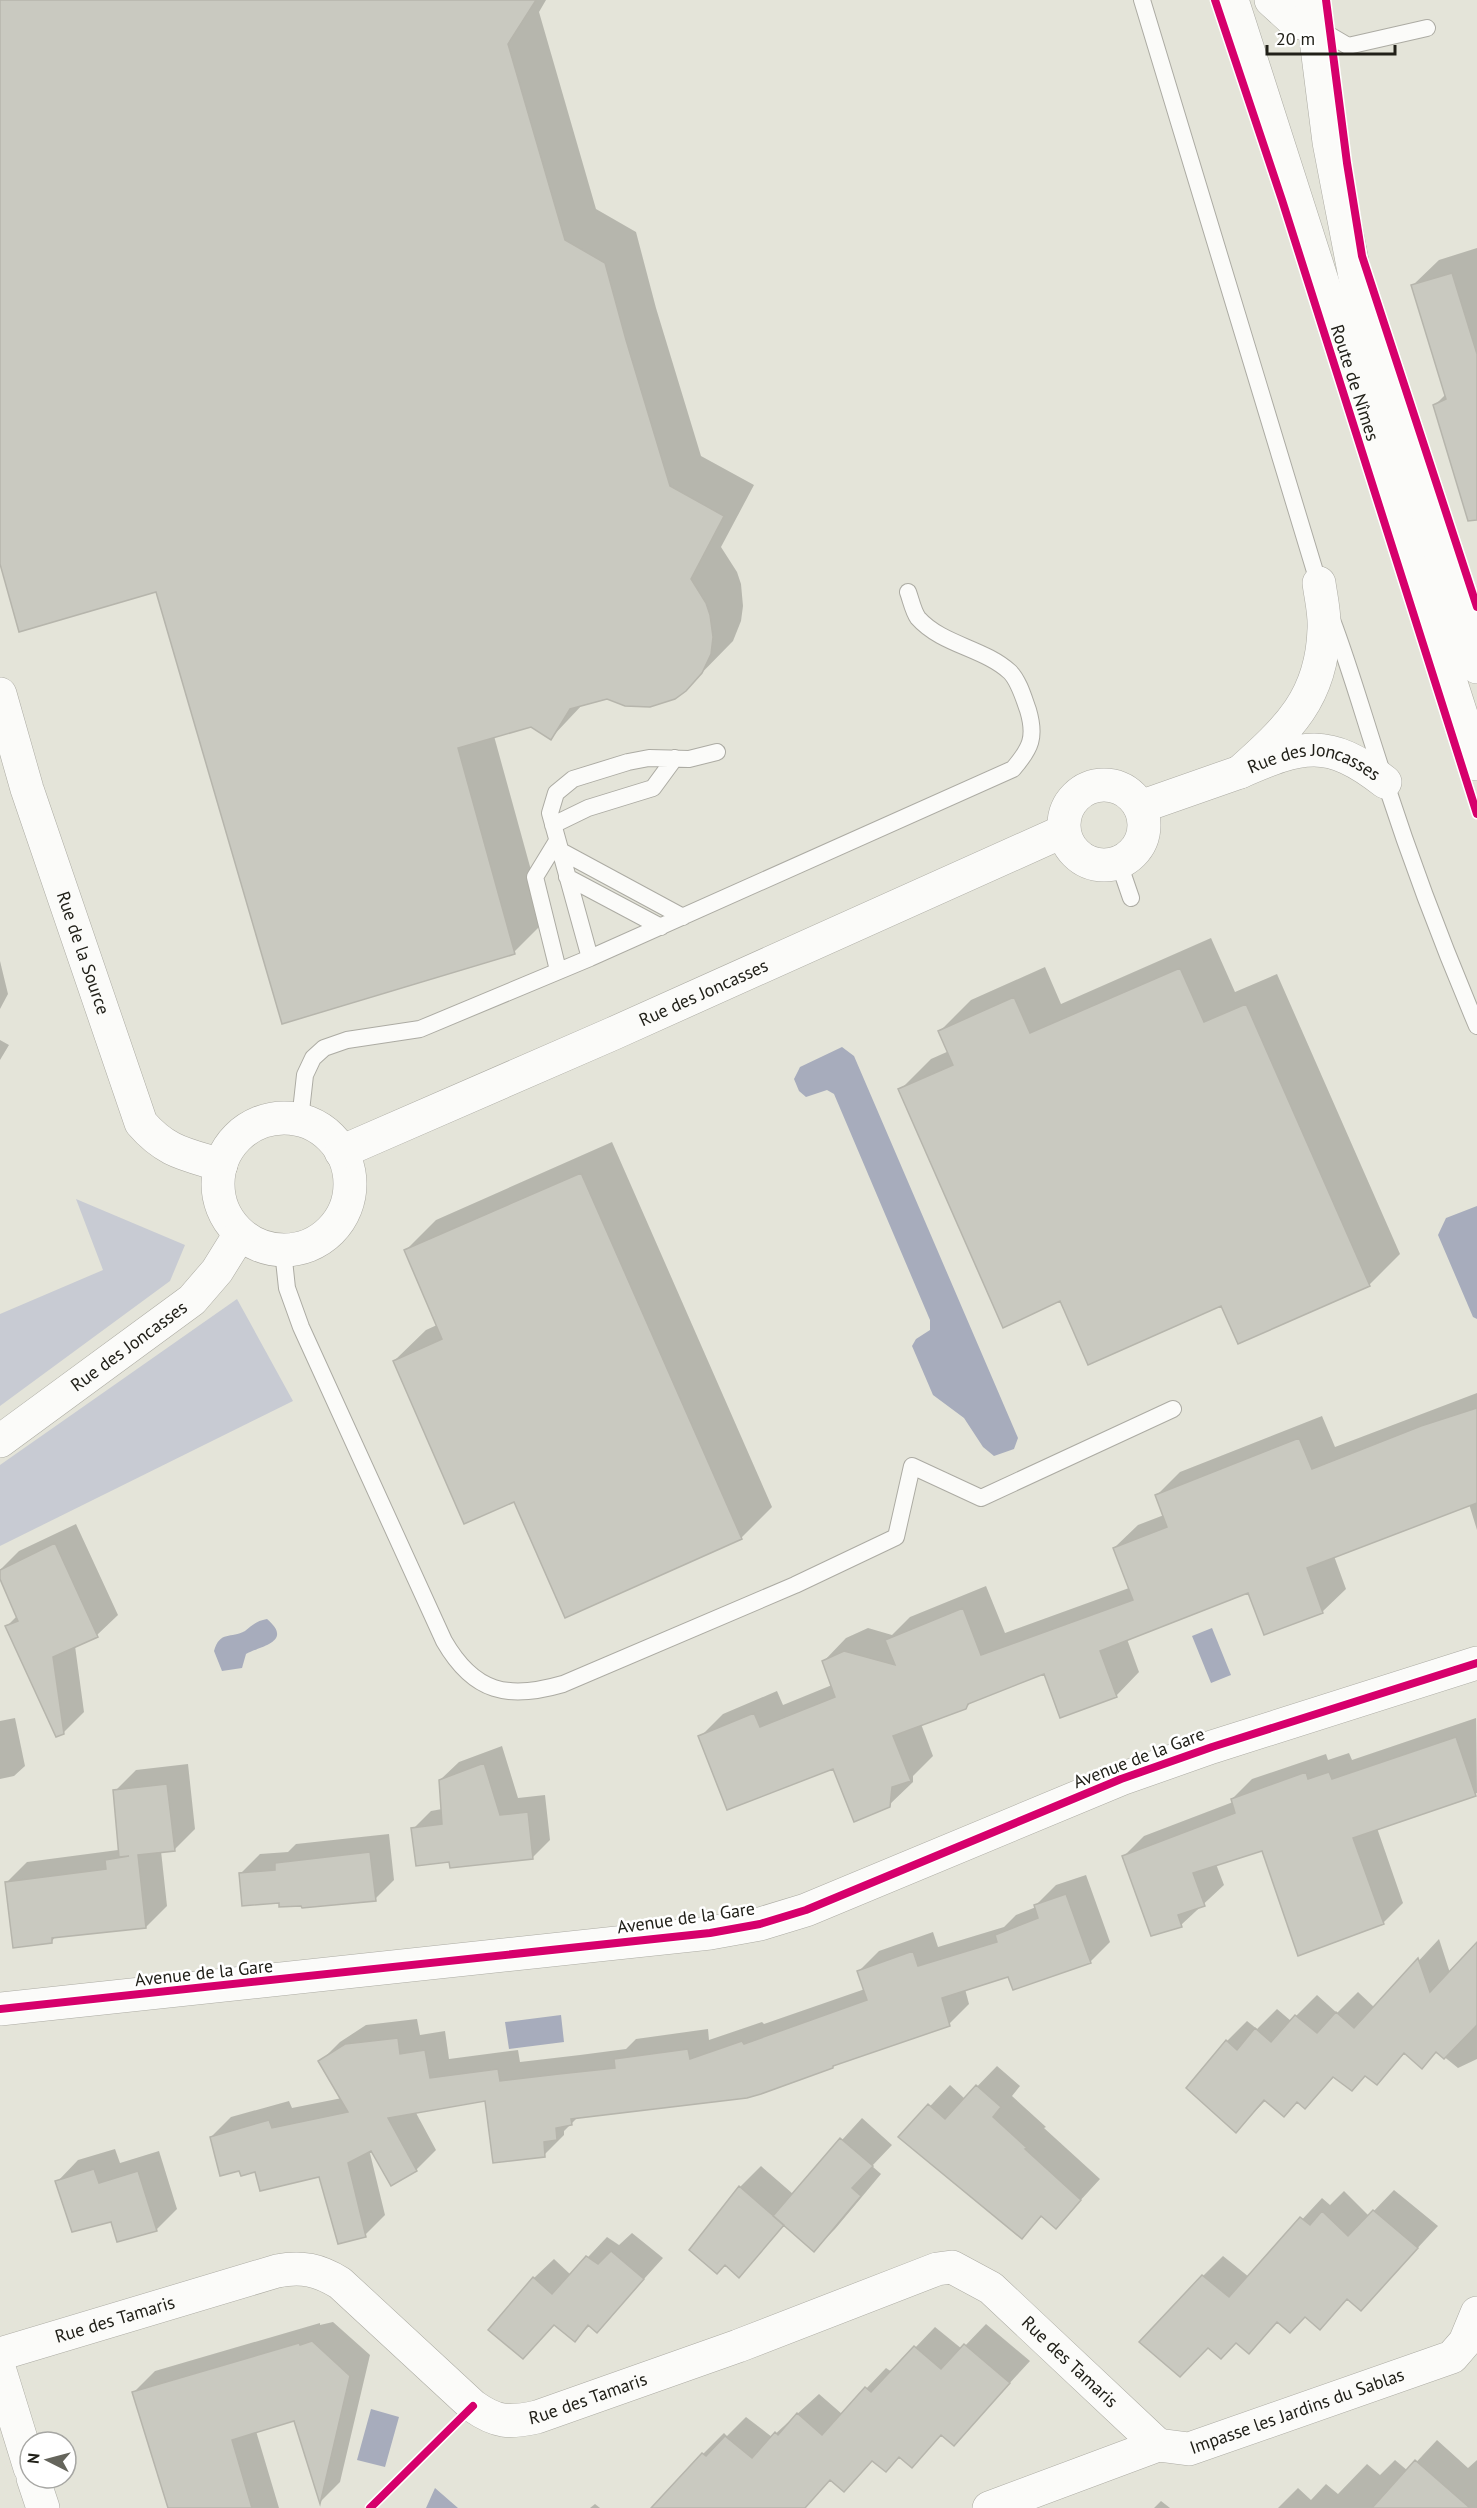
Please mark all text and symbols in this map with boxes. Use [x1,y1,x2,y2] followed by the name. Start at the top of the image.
[1267,18,1394,56] scale bar
[1276,27,1315,50] text: 20 m
[1326,321,1385,444] street label: Route de Nîmes
[1244,738,1385,786] street label: Rue des Joncasses
[52,888,115,1017] street label: Rue de la Source
[635,953,772,1031] street label: Rue des Joncasses
[66,1295,192,1396] street label: Rue des Joncasses
[1070,1722,1208,1793] street label: Avenue de la Gare
[616,1896,756,1939] street label: Avenue de la Gare
[134,1954,274,1991] street label: Avenue de la Gare
[52,2290,178,2348] street label: Rue des Tamaris
[1017,2311,1123,2412] street label: Rue des Tamaris
[1186,2363,1407,2459] street label: Impasse les Jardins du Sablas
[527,2367,650,2429] street label: Rue des Tamaris
[18,2430,78,2490] north arrow
[23,2452,44,2465] text: N

